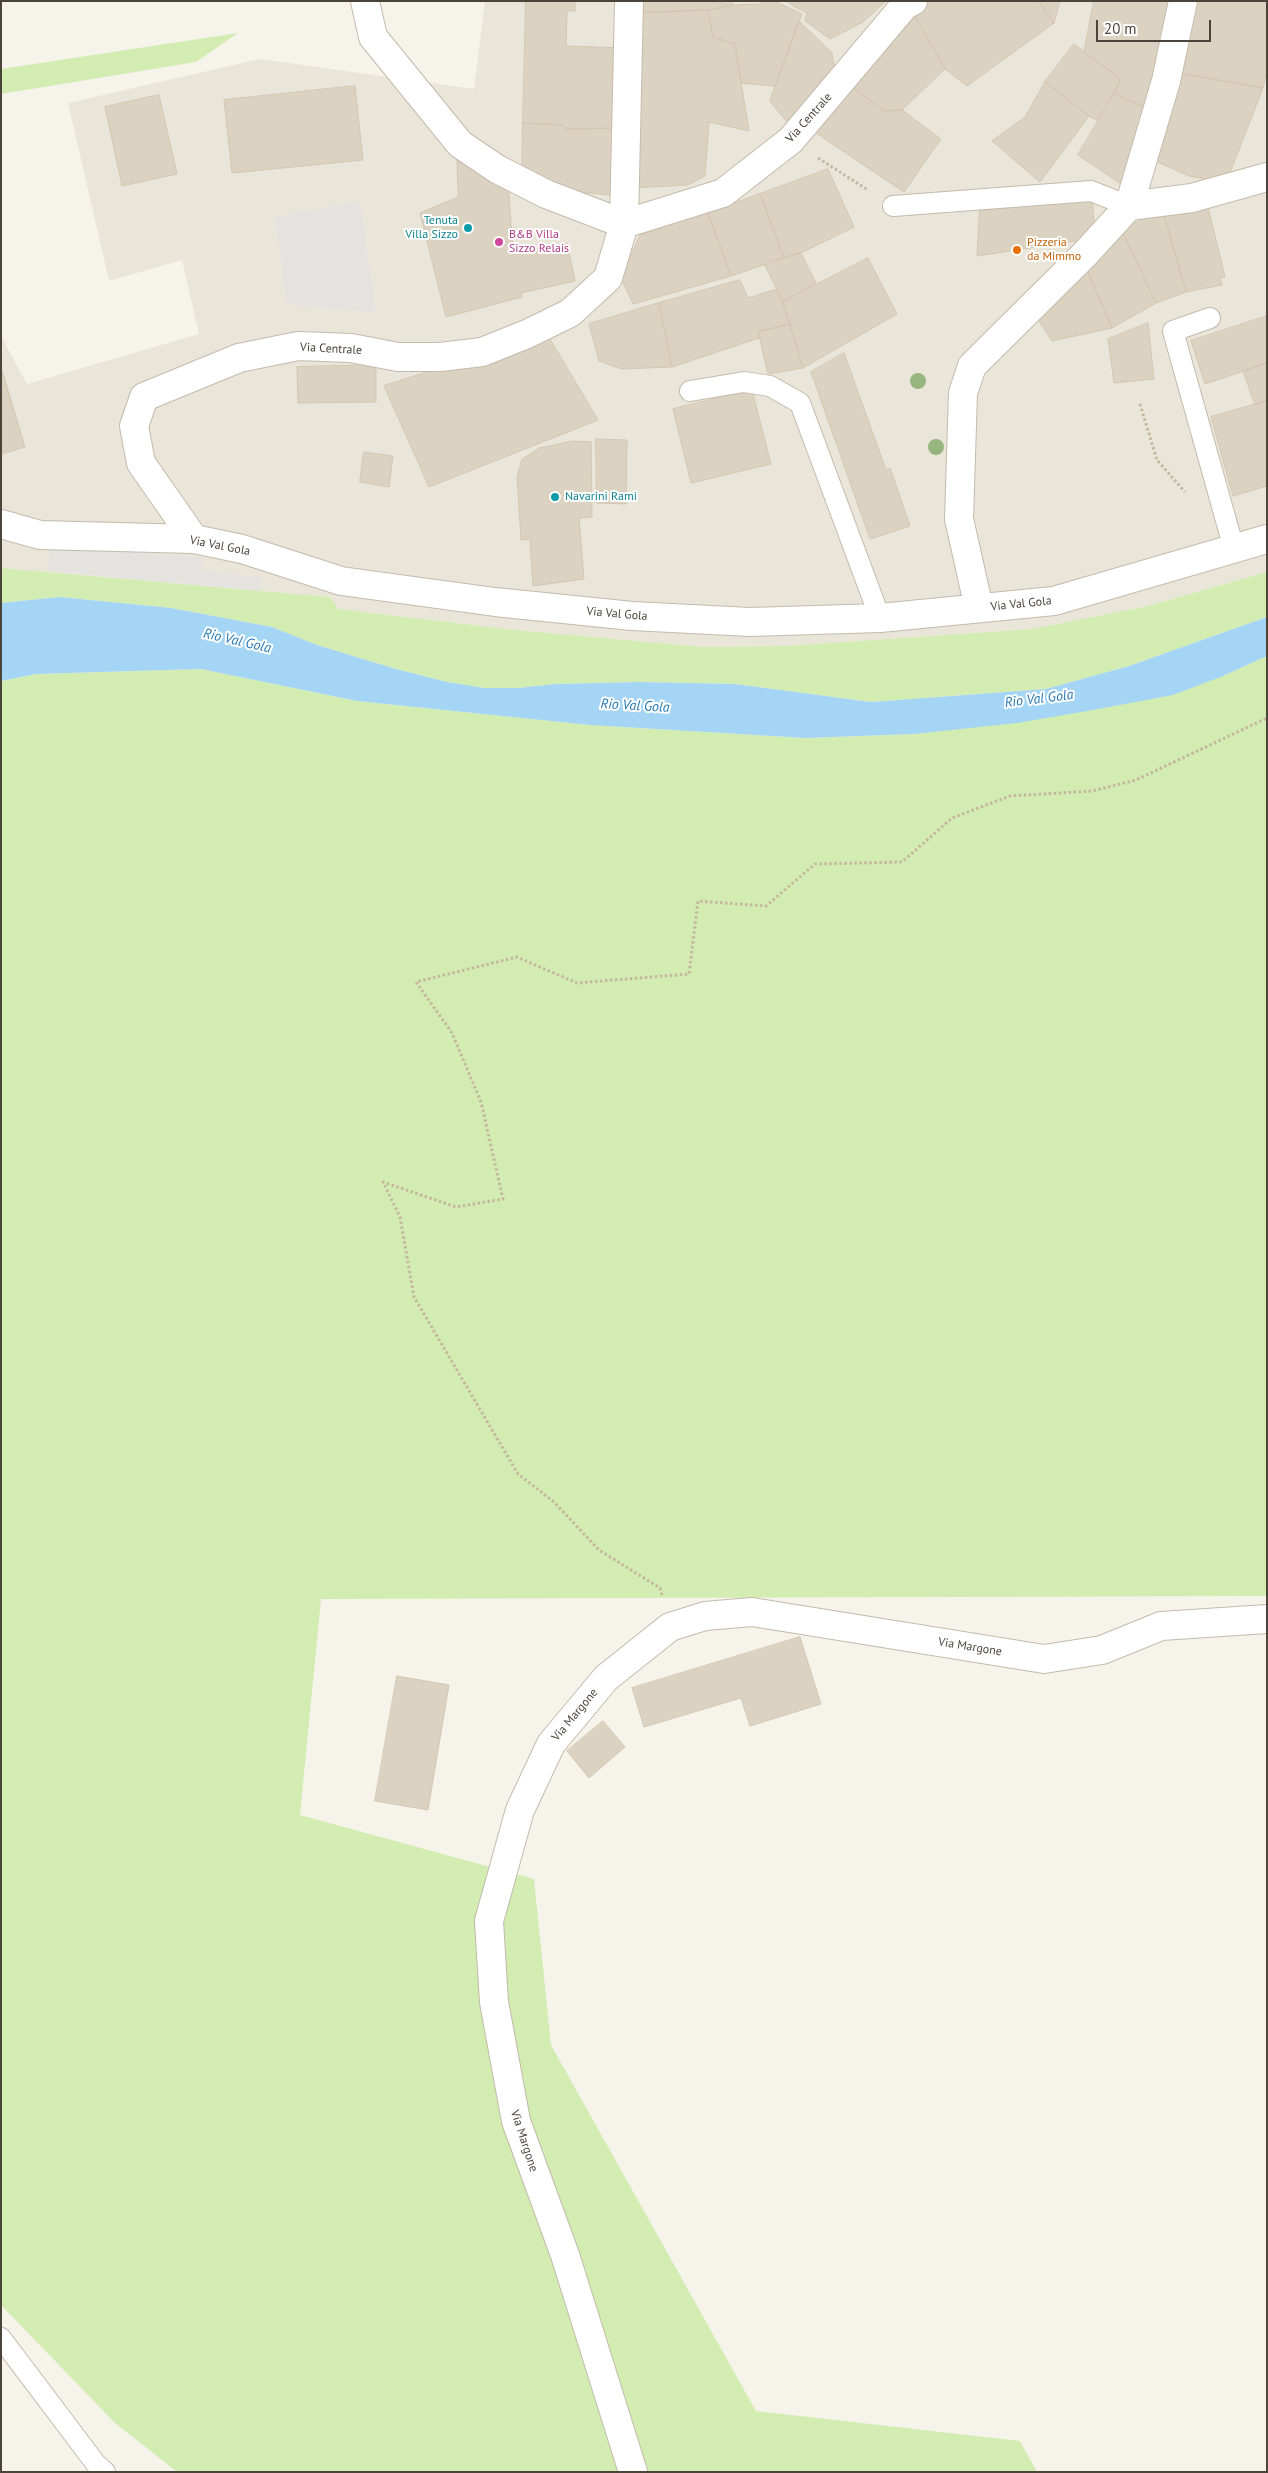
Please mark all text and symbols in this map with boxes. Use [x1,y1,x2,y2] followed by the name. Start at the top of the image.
[1098,10,1213,42] scale bar
[1104,19,1137,38] text: 20 m
[783,90,835,146] street label: Via Centrale
[405,214,458,242] place label: Tenuta Villa Sizzo
[462,222,474,234] marker: Tenuta Villa Sizzo
[509,228,569,256] place label: B&B Villa Sizzo Relais
[493,236,505,248] marker: B&B Villa Sizzo Relais
[1027,236,1081,264] place label: Pizzeria da Mimmo
[1011,244,1023,256] marker: Pizzeria da Mimmo
[300,340,362,358] street label: Via Centrale
[565,490,637,504] place label: Navarini Rami
[549,491,561,503] marker: Navarini Rami
[189,533,251,559] street label: Via Val Gola
[990,594,1052,614] street label: Via Val Gola
[586,604,648,624] street label: Via Val Gola
[201,625,273,657] water label: Rio Val Gola
[1004,686,1074,712] water label: Rio Val Gola
[600,696,670,716] water label: Rio Val Gola
[937,1635,1003,1659] street label: Via Margone
[549,1686,601,1744] street label: Via Margone
[507,2108,541,2174] street label: Via Margone

